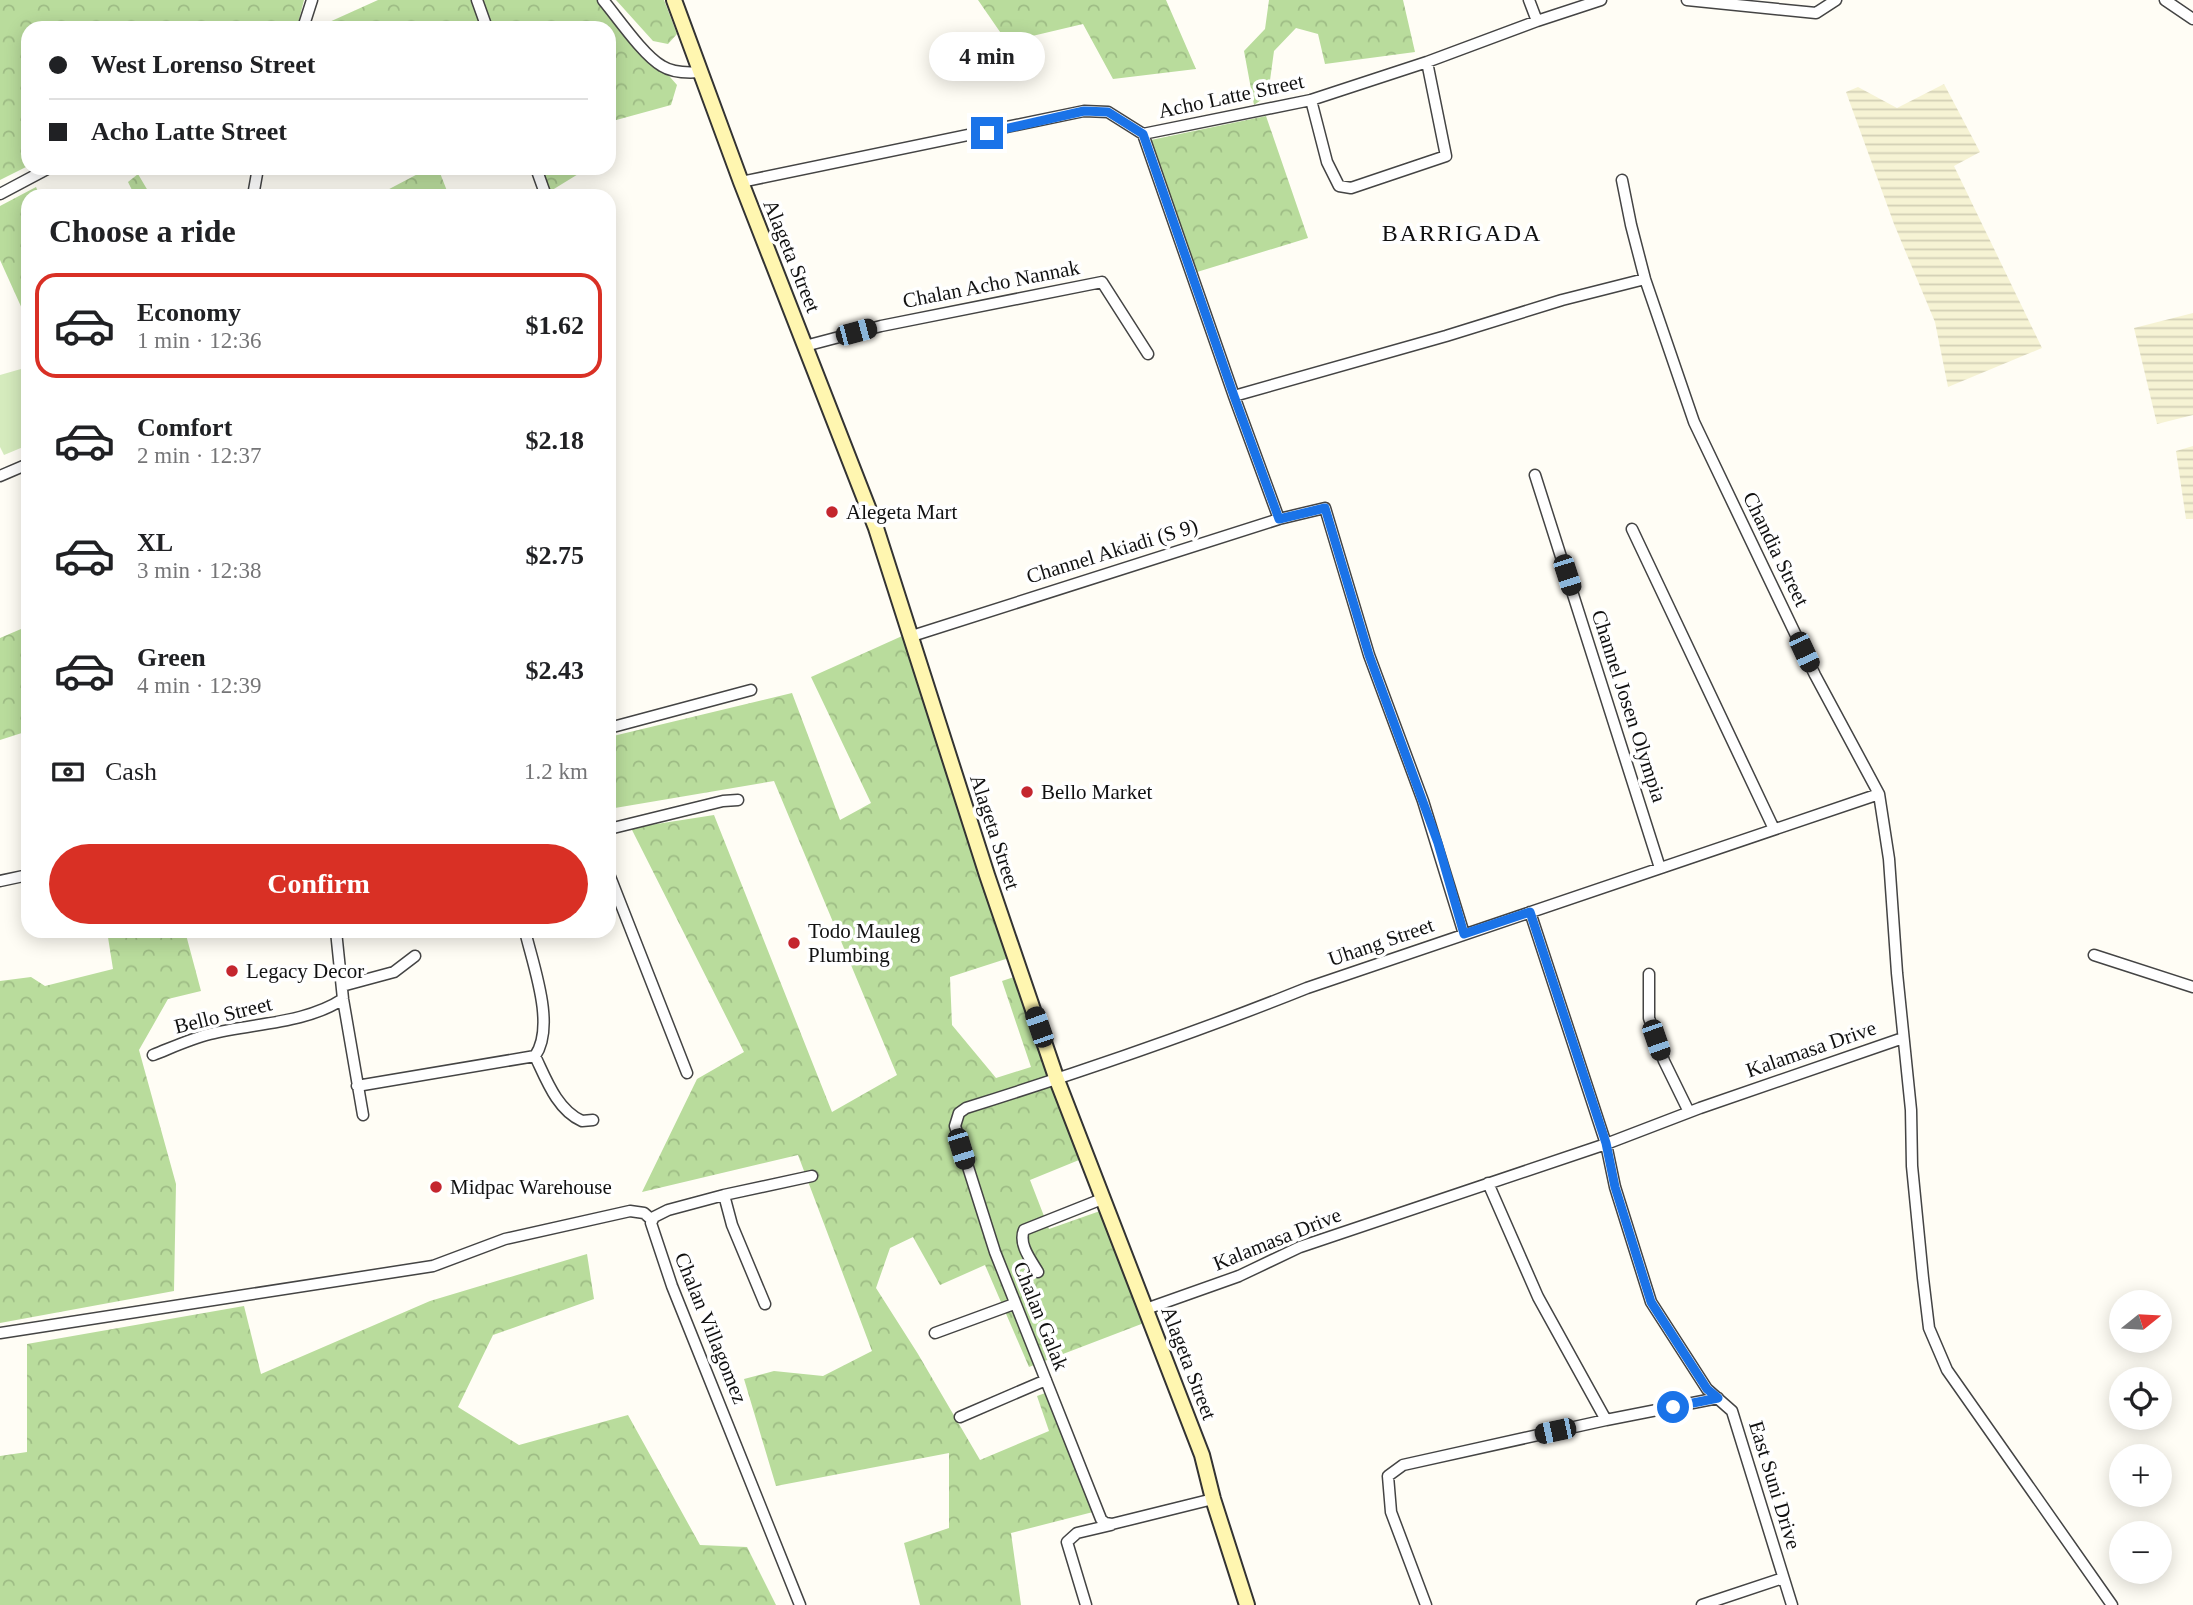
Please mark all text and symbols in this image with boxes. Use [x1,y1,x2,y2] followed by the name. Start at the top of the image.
[929,32,1045,80] callout: 4 min
[959,44,1015,69] text: 4 min
[91,50,315,79] text: West Lorenso Street
[1156,69,1306,123] street label: Acho Latte Street
[91,117,287,146] text: Acho Latte Street
[971,117,1003,149] route end
[758,196,826,316] street label: Alageta Street
[49,213,236,249] text: Choose a ride
[1382,220,1542,246] district label: BARRIGADA
[901,255,1082,313] street label: Chalan Acho Nannak
[53,294,116,357] icon: car
[137,298,241,327] text: Economy
[526,311,584,340] text: $1.62
[833,316,880,348] car
[137,328,262,353] text: 1 min · 12:36
[53,409,116,472] icon: car
[137,413,232,442] text: Comfort
[526,426,584,455] text: $2.18
[137,443,262,468] text: 2 min · 12:37
[1738,488,1814,610] street label: Chandia Street
[846,500,958,524] place label: Alegeta Mart
[824,504,840,520] marker: Alegeta Mart
[1023,514,1201,588] street label: Channel Akiadi (S 9)
[53,524,116,587] icon: car
[137,528,173,557] text: XL
[526,541,584,570] text: $2.75
[1551,552,1584,598] car
[137,558,262,583] text: 3 min · 12:38
[1587,607,1672,806] street label: Channel Josen Olympia
[1786,629,1823,675] car
[53,639,116,702] icon: car
[137,643,206,672] text: Green
[526,656,584,685] text: $2.43
[137,673,262,698] text: 4 min · 12:39
[49,753,87,791] icon: cash
[105,757,157,786] text: Cash
[524,759,588,784] text: 1.2 km
[965,771,1025,893] street label: Alageta Street
[1041,780,1153,804] place label: Bello Market
[1019,784,1035,800] marker: Bello Market
[49,844,588,924] button: Confirm
[1325,913,1437,971] street label: Uhang Street
[808,919,921,967] place label: Todo Mauleg Plumbing
[786,935,802,951] marker: Todo Mauleg Plumbing
[246,959,364,983] place label: Legacy Decor
[224,963,240,979] marker: Legacy Decor
[172,991,274,1039] street label: Bello Street
[1023,1004,1056,1050] car
[1743,1016,1879,1082] street label: Kalamasa Drive
[1640,1017,1673,1063] car
[945,1126,978,1172] car
[450,1175,612,1199] place label: Midpac Warehouse
[428,1179,444,1195] marker: Midpac Warehouse
[1210,1202,1344,1276] street label: Kalamasa Drive
[670,1249,752,1407] street label: Chalan Villagomez
[1008,1258,1074,1374] street label: Chalan Galak
[2109,1290,2172,1353] north arrow
[2109,1290,2172,1584] map controls
[1156,1303,1222,1423] street label: Alageta Street
[2109,1367,2172,1430] button: locate
[1657,1391,1689,1423] route start
[1533,1416,1578,1446] car
[1744,1418,1806,1552] street label: East Suni Drive
[2109,1444,2172,1507] button: +
[2109,1521,2172,1584] button: −

